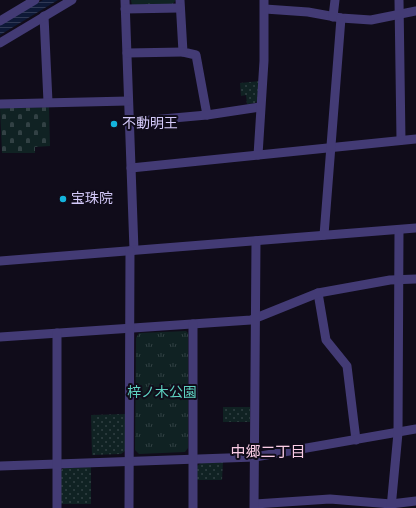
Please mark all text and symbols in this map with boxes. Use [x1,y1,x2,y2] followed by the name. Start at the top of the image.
[122,116,178,131] place label: 不動明王
[109,119,119,129] marker: 不動明王
[71,191,113,206] place label: 宝珠院
[58,194,68,204] marker: 宝珠院
[127,385,197,400] park label: 梓ノ木公園
[230,444,306,460] district label: 中郷二丁目

